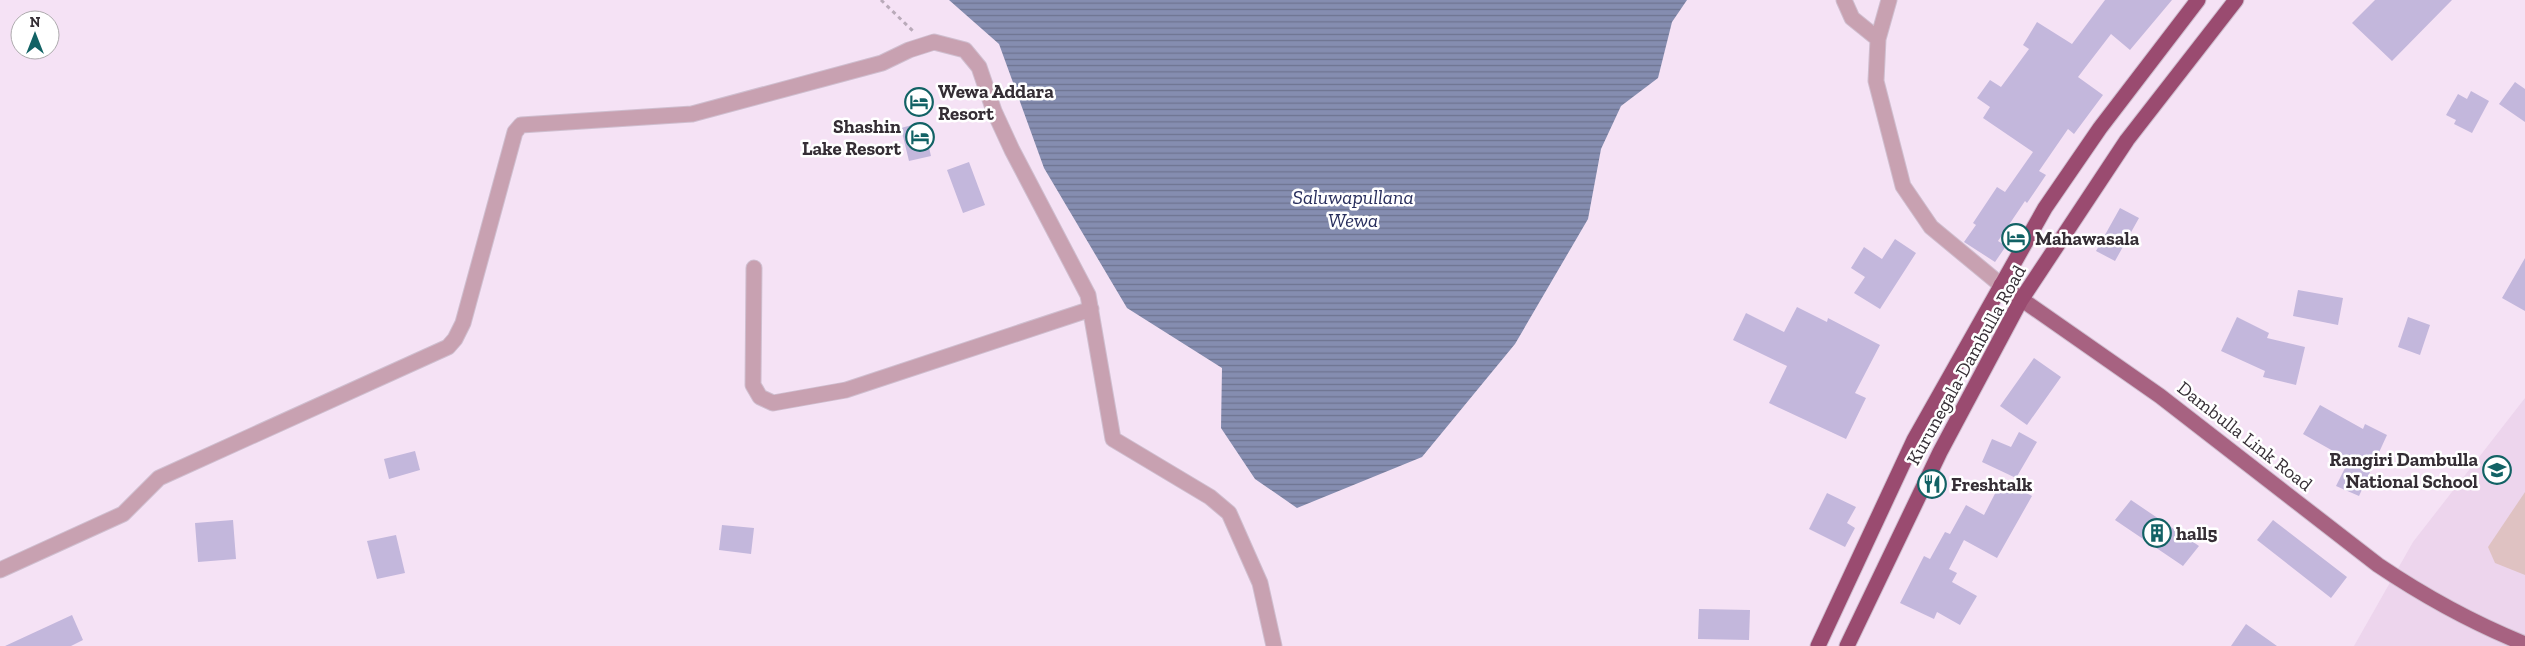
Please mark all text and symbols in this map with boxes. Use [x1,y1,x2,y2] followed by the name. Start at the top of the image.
[10,10,60,60] north arrow
[30,14,41,31] text: N
[938,80,1054,125] place label: Wewa Addara Resort
[904,87,934,117] hotel icon: Wewa Addara Resort
[802,115,902,160] place label: Shashin Lake Resort
[905,122,935,152] hotel icon: Shashin Lake Resort
[1292,185,1414,232] water label: Saluwapullana Wewa
[2001,223,2031,253] hotel icon: Mahawasala
[2035,227,2140,250] place label: Mahawasala
[1901,261,2031,469] street label: Kurunegala-Dambulla Road
[2173,376,2317,496] street label: Dambulla Link Road
[2329,448,2479,493] place label: Rangiri Dambulla National School
[2482,455,2512,485] school or university icon: Rangiri Dambulla National School
[1917,469,1947,499] restaurant icon: Freshtalk
[1951,473,2033,496] place label: Freshtalk
[2142,518,2172,548] building icon: hall5
[2176,522,2217,545] place label: hall5

